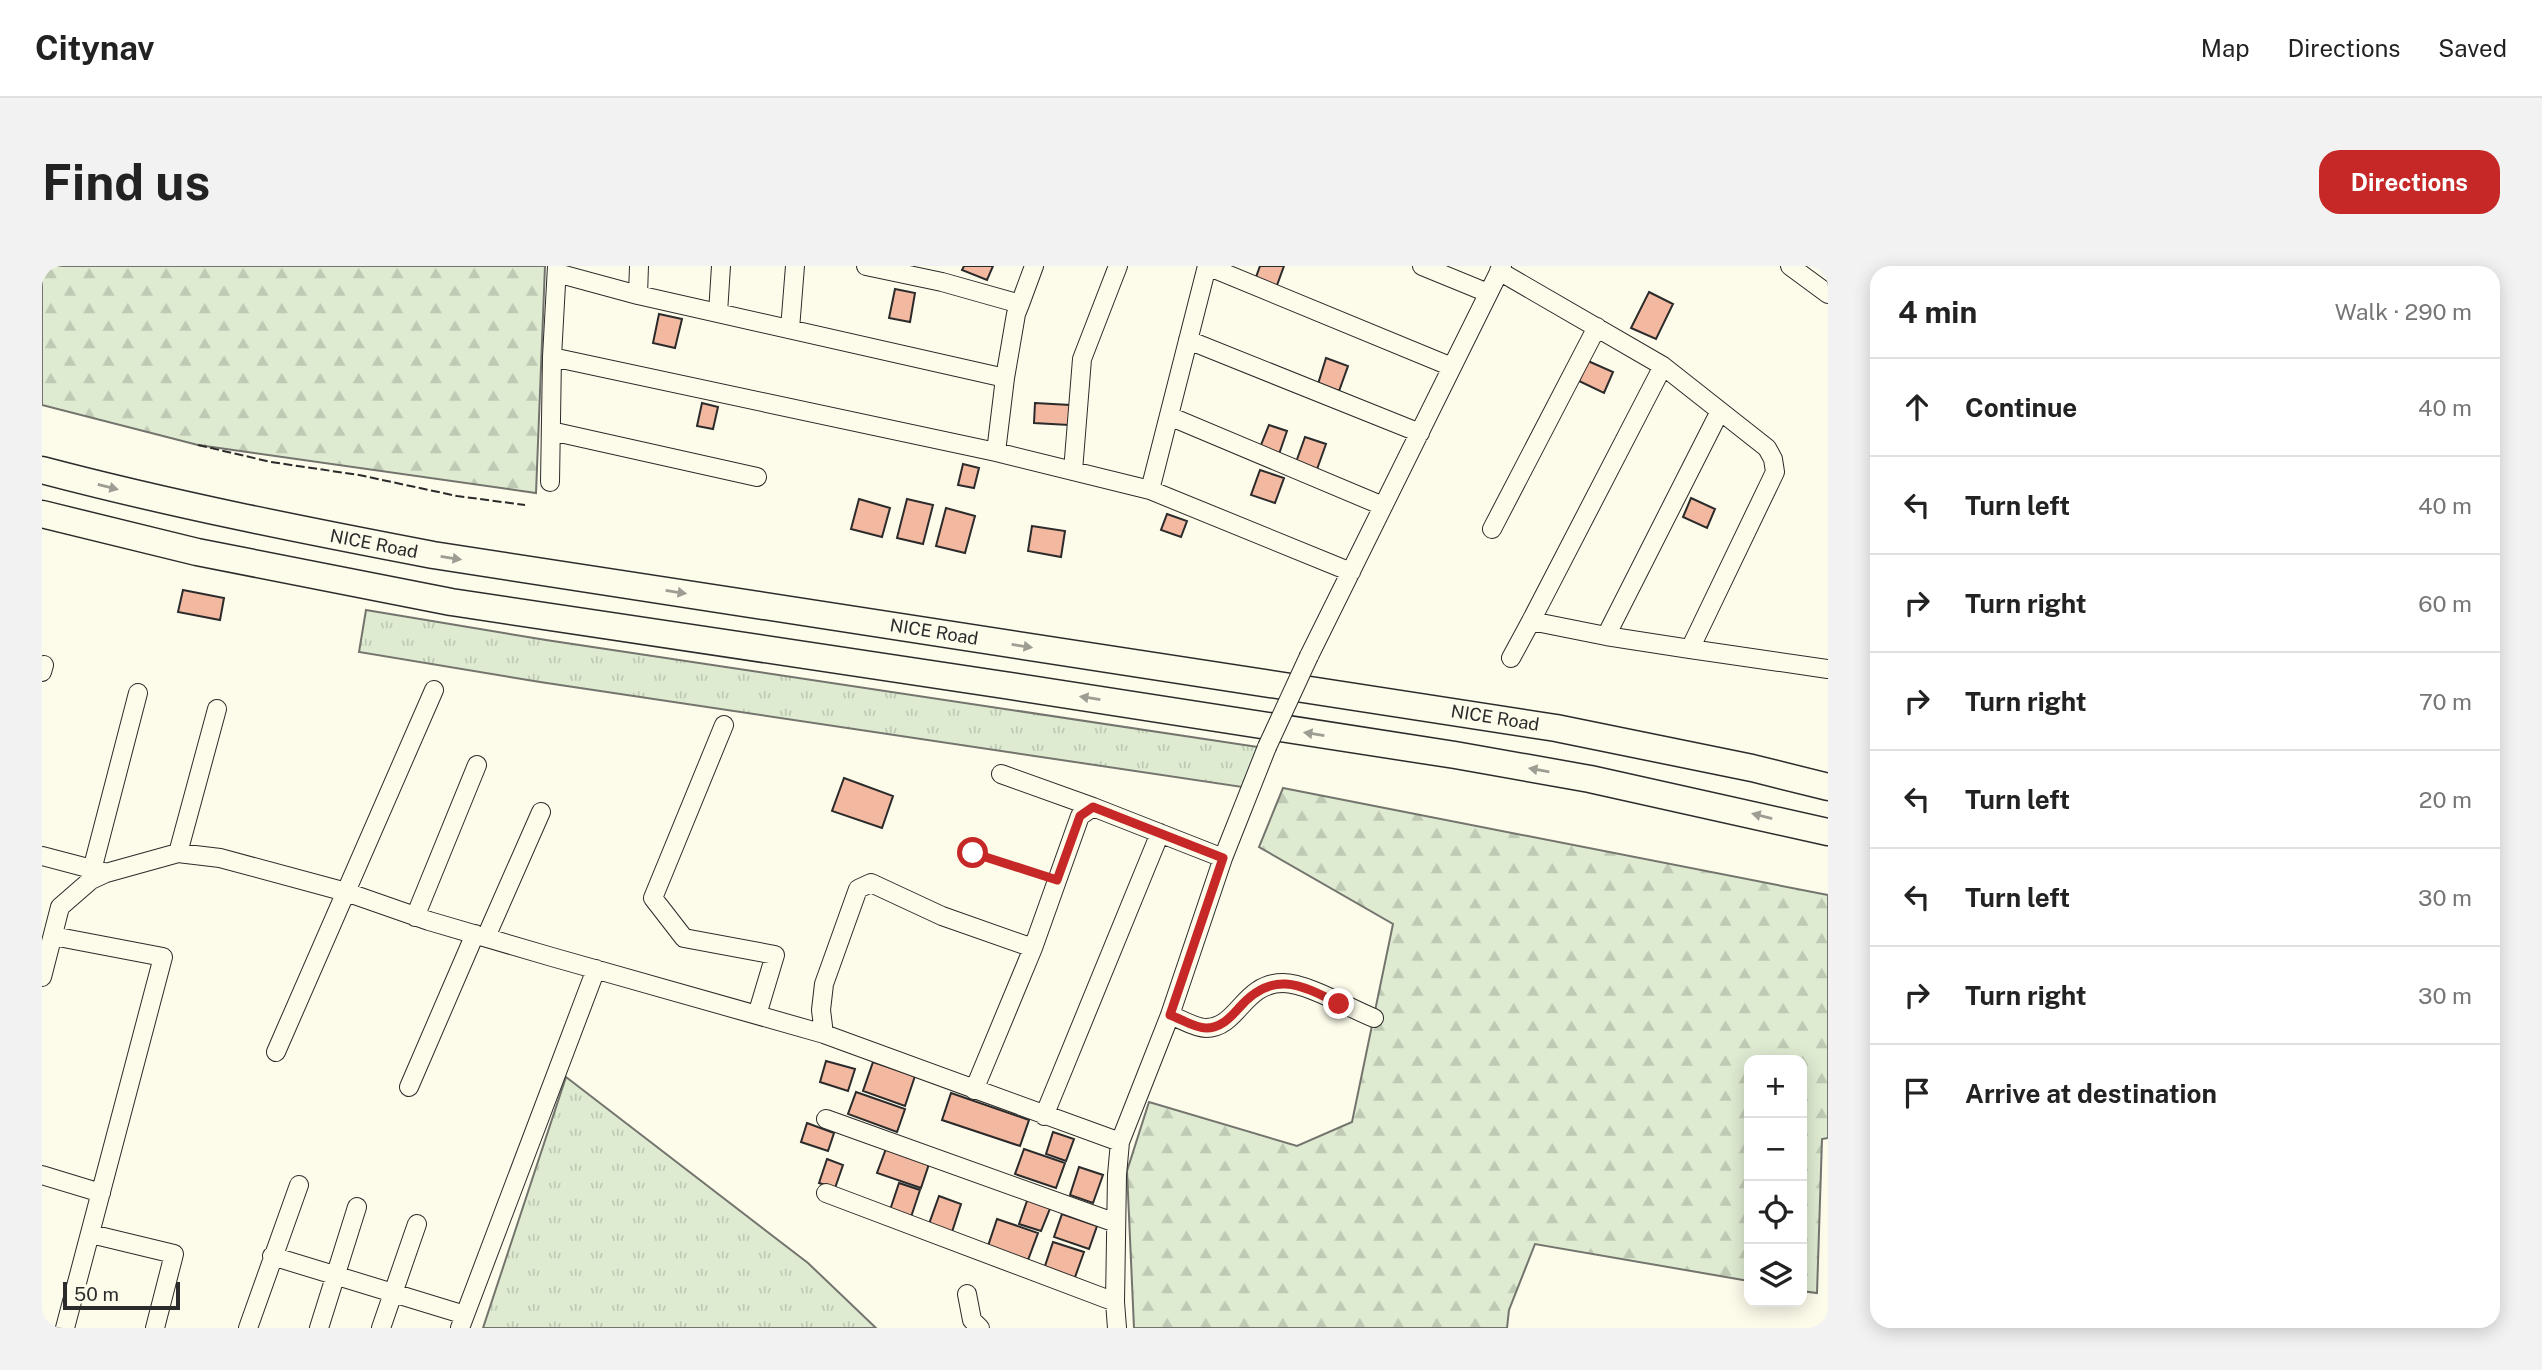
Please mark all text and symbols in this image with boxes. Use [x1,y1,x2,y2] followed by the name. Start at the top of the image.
[35,29,155,67] text: Citynav
[2201,34,2250,62] text: Map
[2288,34,2400,62] text: Directions
[2438,34,2507,62] text: Saved
[2319,150,2500,214] button: Directions
[42,153,210,211] text: Find us
[1898,294,1977,330] text: 4 min
[2335,298,2472,325] text: Walk · 290 m
[1898,388,1936,426] icon: ahead
[1965,392,2077,423] text: Continue
[2418,394,2472,421] text: 40 m
[97,482,119,493] one-way arrow
[1898,486,1936,524] icon: left
[1965,490,2070,521] text: Turn left
[2418,492,2472,519] text: 40 m
[328,525,420,562] street label: NICE Road
[440,553,462,564] one-way arrow
[1898,584,1936,622] icon: right
[665,587,687,598] one-way arrow
[1965,588,2087,619] text: Turn right
[2418,590,2472,617] text: 60 m
[888,614,980,649] street label: NICE Road
[1011,640,1033,651] one-way arrow
[1898,682,1936,720] icon: right
[1965,686,2087,717] text: Turn right
[2419,688,2472,715] text: 70 m
[1078,692,1100,703] one-way arrow
[1449,700,1541,735] street label: NICE Road
[1303,728,1325,739] one-way arrow
[1528,764,1550,775] one-way arrow
[1898,780,1936,818] icon: left
[1965,784,2070,815] text: Turn left
[2419,786,2472,813] text: 20 m
[1751,810,1773,821] one-way arrow
[957,837,988,868] route start
[1898,878,1936,916] icon: left
[1965,882,2070,913] text: Turn left
[2418,884,2472,911] text: 30 m
[1898,976,1936,1014] icon: right
[1965,980,2087,1011] text: Turn right
[2418,982,2472,1009] text: 30 m
[1323,988,1354,1019] route end
[1744,1055,1807,1307] map controls
[1744,1055,1807,1118] button: +
[1898,1074,1936,1112] icon: arrive
[1965,1078,2217,1109] text: Arrive at destination
[1744,1118,1807,1181] button: −
[1744,1181,1807,1244] button: locate
[1744,1244,1807,1307] button: layers
[63,1279,180,1311] scale bar
[74,1283,119,1305] text: 50 m

